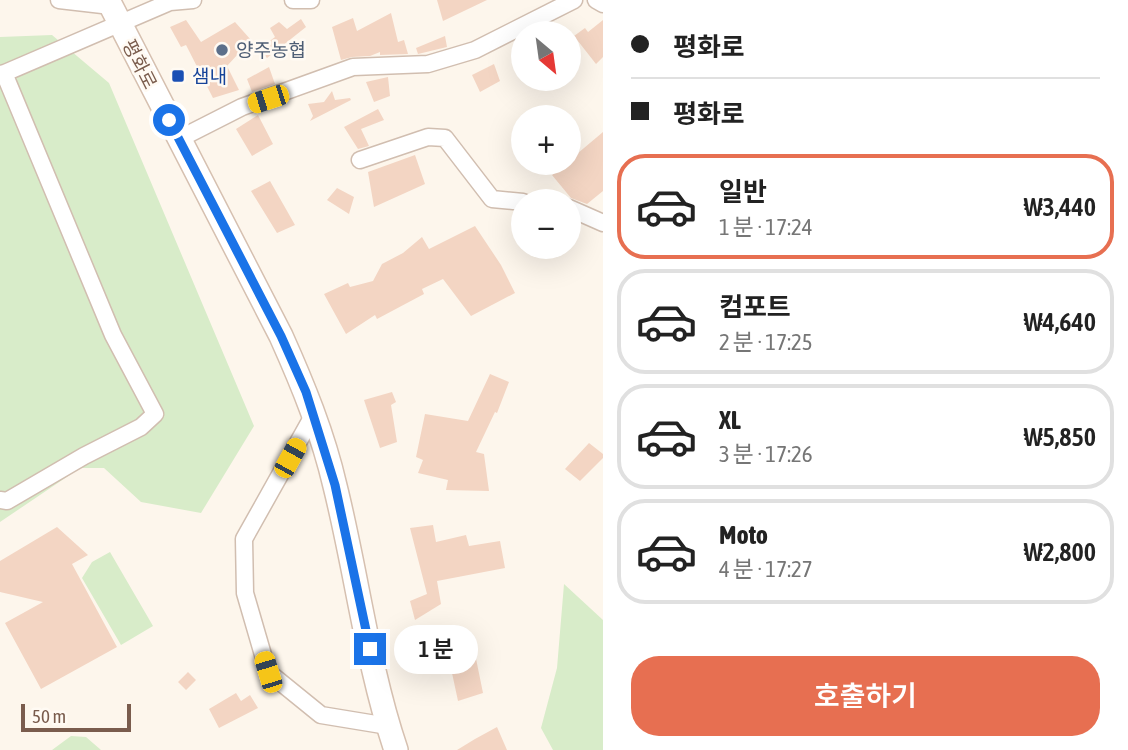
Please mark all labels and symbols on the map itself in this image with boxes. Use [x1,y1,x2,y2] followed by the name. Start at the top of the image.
[511,21,581,91] north arrow
[118,36,162,92] street label: 평화로
[236,39,306,61] place label: 양주농협
[214,42,230,58] marker: 양주농협
[192,65,227,87] place label: 샘내
[170,68,186,84] marker: 샘내
[245,83,292,115] car
[153,104,185,136] route start
[271,435,310,481] car
[394,624,478,674] callout: 1 분
[354,633,386,665] route end
[252,649,285,695] car
[21,701,131,733] scale bar

